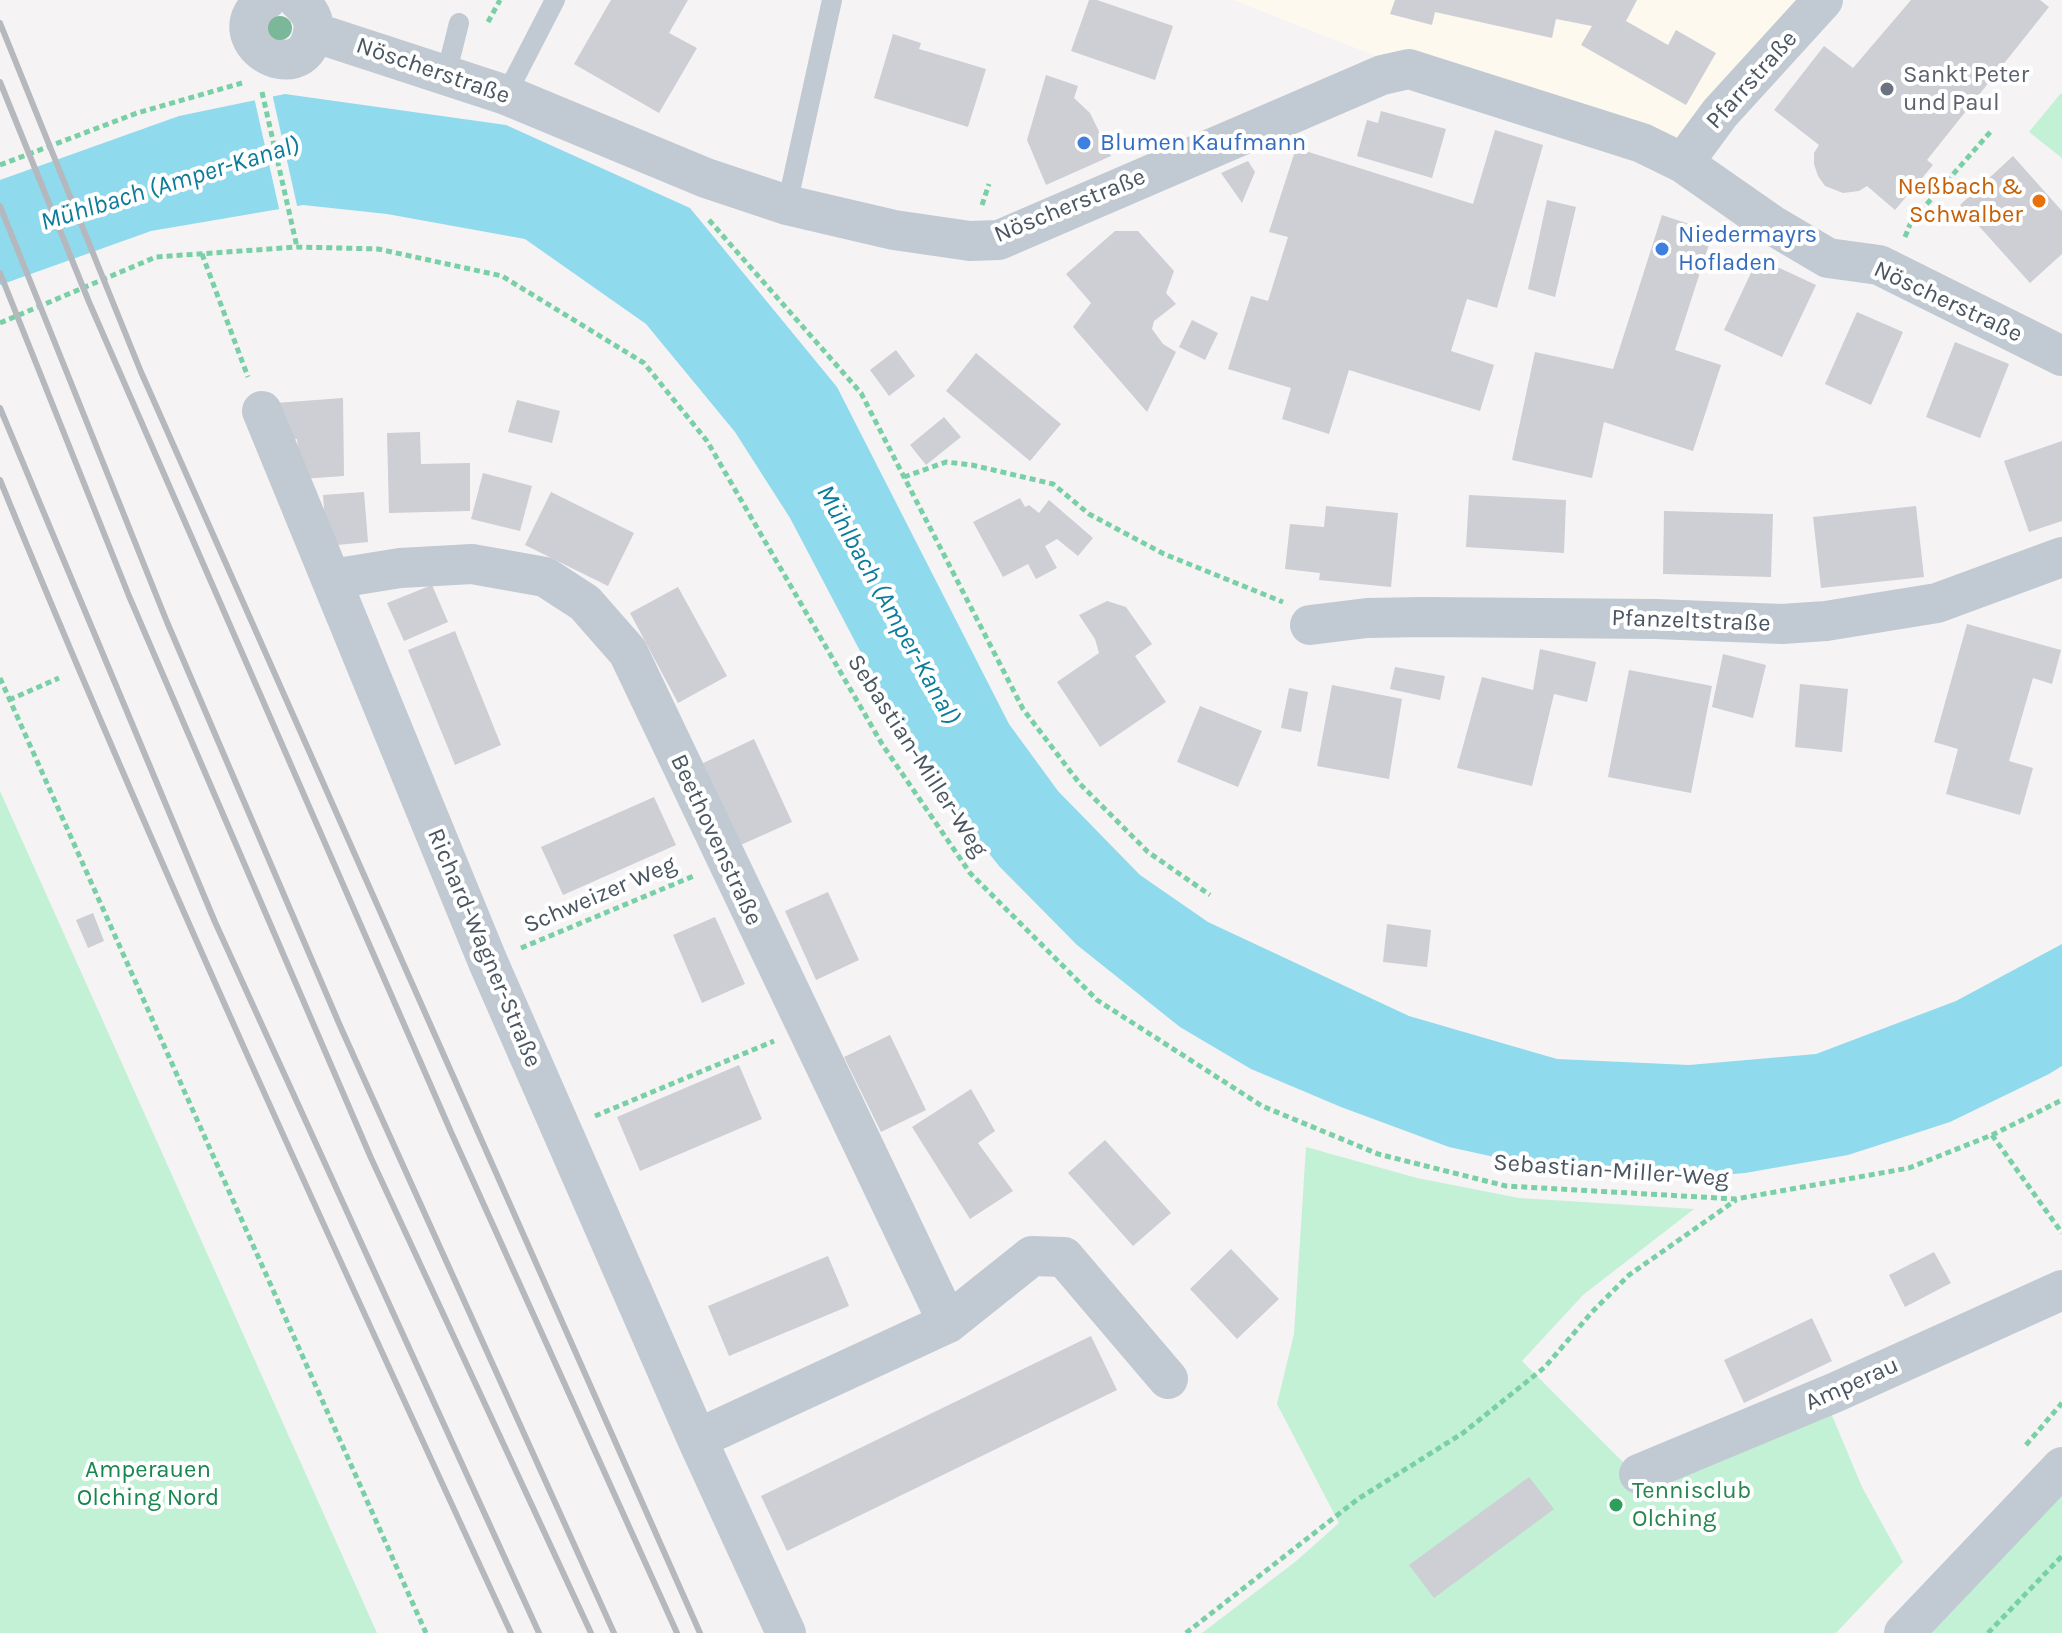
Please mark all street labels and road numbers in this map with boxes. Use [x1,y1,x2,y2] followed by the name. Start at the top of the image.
[1700,25,1804,135] street label: Pfarrstraße
[352,31,514,111] street label: Nöscherstraße
[990,163,1150,249] street label: Nöscherstraße
[1869,255,2027,349] street label: Nöscherstraße
[1611,604,1771,638] street label: Pfanzeltstraße
[841,649,993,863] street label: Sebastian-Miller-Weg
[664,750,768,930] street label: Beethovenstraße
[421,824,547,1072] street label: Richard-Wagner-Straße
[519,850,681,940] street label: Schweizer Weg
[1492,1148,1730,1194] street label: Sebastian-Miller-Weg
[1801,1351,1903,1417] street label: Amperau

